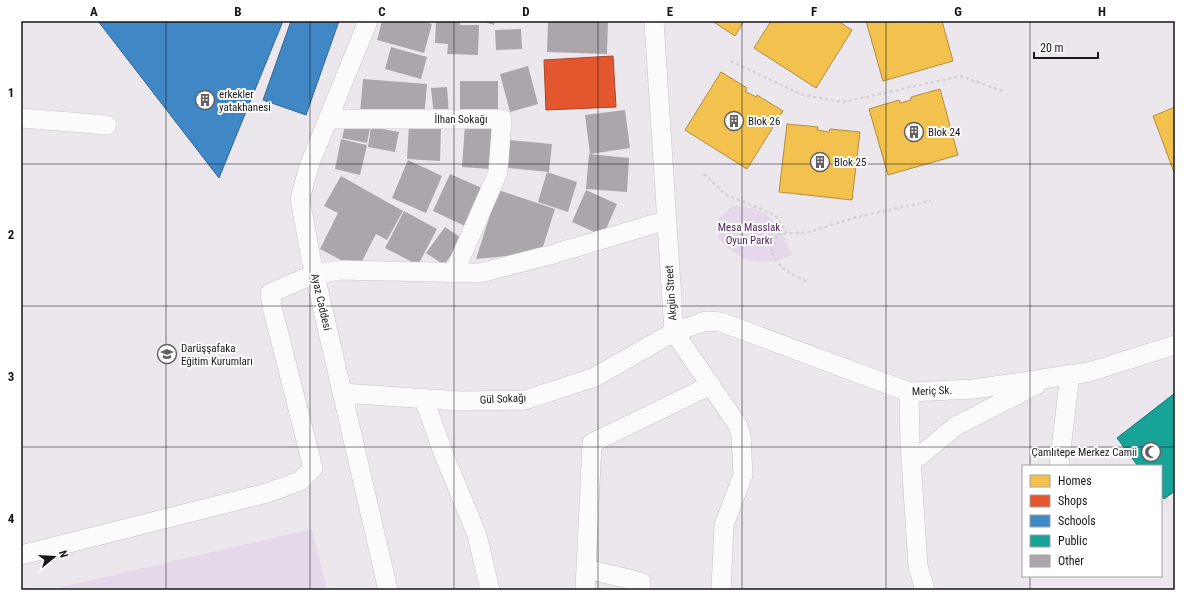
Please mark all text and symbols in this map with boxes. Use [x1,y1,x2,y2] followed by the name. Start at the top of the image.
[90,4,98,19] text: A
[234,4,242,19] text: B
[378,4,386,19] text: C
[522,4,530,19] text: D
[667,4,674,19] text: E
[811,4,817,19] text: F
[954,4,962,19] text: G
[1098,4,1106,19] text: H
[1034,34,1098,60] scale bar
[1040,41,1064,55] text: 20 m
[8,85,14,100] text: 1
[219,88,271,114] place label: erkekler yatakhanesi
[194,89,216,111] building icon: erkekler yatakhanesi
[723,110,745,132] building icon: Blok 26
[434,113,488,126] street label: İlhan Sokağı
[748,115,780,128] place label: Blok 26
[903,121,925,143] building icon: Blok 24
[928,126,961,139] place label: Blok 24
[809,151,831,173] building icon: Blok 25
[834,156,866,169] place label: Blok 25
[718,221,780,247] park label: Mesa Masslak Oyun Parkı
[8,227,15,242] text: 2
[663,265,679,321] street label: Akgün Street
[308,272,334,332] street label: Ayaz Caddesi
[181,342,253,368] place label: Darüşşafaka Eğitim Kurumları
[156,343,178,365] school or university icon: Darüşşafaka Eğitim Kurumları
[8,369,14,384] text: 3
[912,384,953,398] street label: Meriç Sk.
[480,391,526,407] street label: Gül Sokağı
[1140,441,1162,463] mosque icon: Çamlıtepe Merkez Camii
[1032,446,1137,459] place label: Çamlıtepe Merkez Camii
[1022,465,1162,577] legend
[1058,474,1092,488] text: Homes
[1058,494,1087,508] text: Shops
[8,511,15,526] text: 4
[1058,514,1096,528] text: Schools
[1058,534,1088,548] text: Public
[34,537,74,577] north arrow
[56,549,70,560] text: N
[1058,554,1084,568] text: Other

